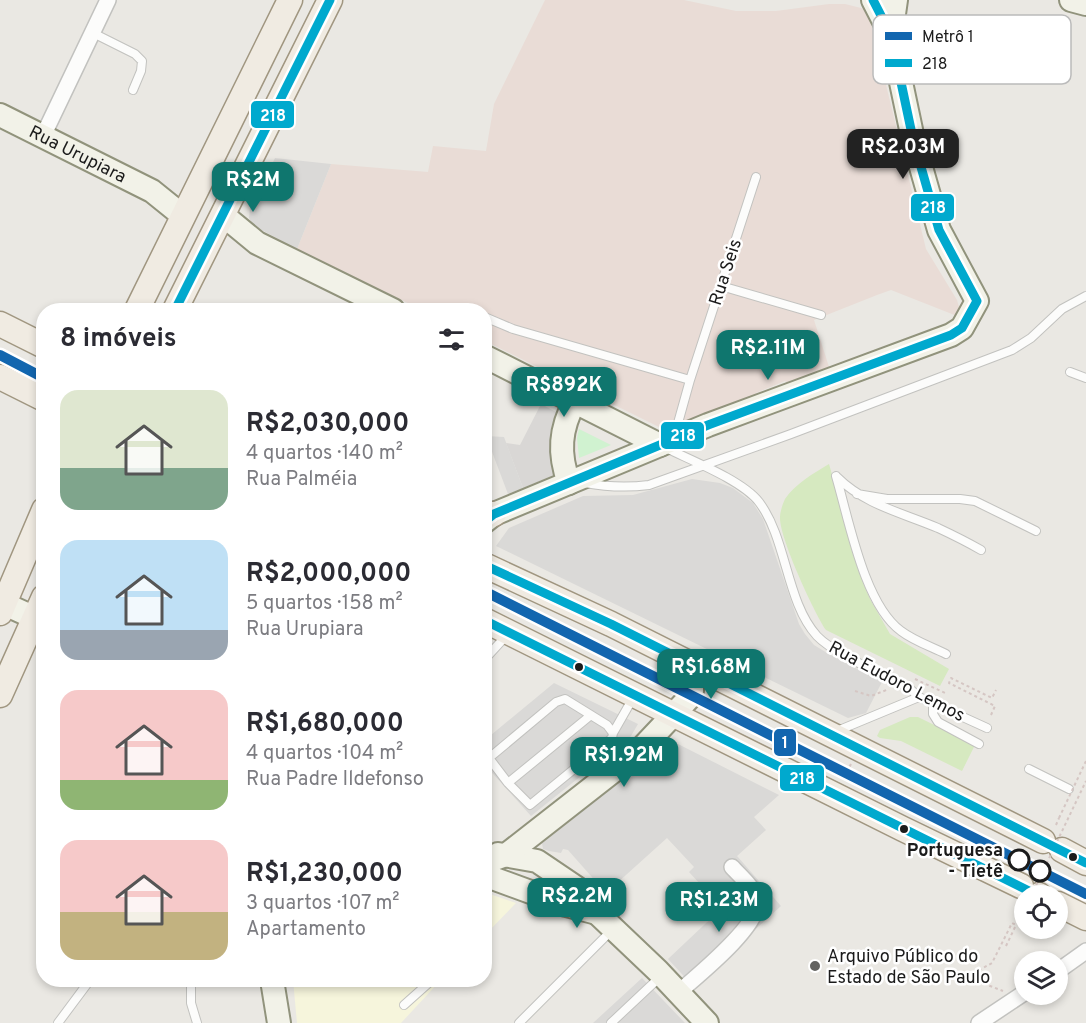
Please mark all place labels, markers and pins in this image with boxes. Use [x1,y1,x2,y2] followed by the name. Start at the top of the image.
[848,129,958,180] pin: R$2.03M
[217,162,289,213] pin: R$2M
[713,330,823,381] pin: R$2.11M
[515,367,613,418] pin: R$892K
[656,649,766,700] pin: R$1.68M
[573,661,585,673] unlabelled marker
[569,737,679,788] pin: R$1.92M
[898,823,910,835] unlabelled marker
[907,840,1003,884] place label: Portuguesa - Tietê
[1008,849,1030,871] marker: Portuguesa - Tietê
[1067,851,1079,863] unlabelled marker
[1029,860,1051,882] unlabelled marker
[528,878,626,929] pin: R$2.2M
[664,882,774,933] pin: R$1.23M
[827,946,990,990] place label: Arquivo Público do Estado de São Paulo
[808,959,822,973] marker: Arquivo Público do Estado de São Paulo

